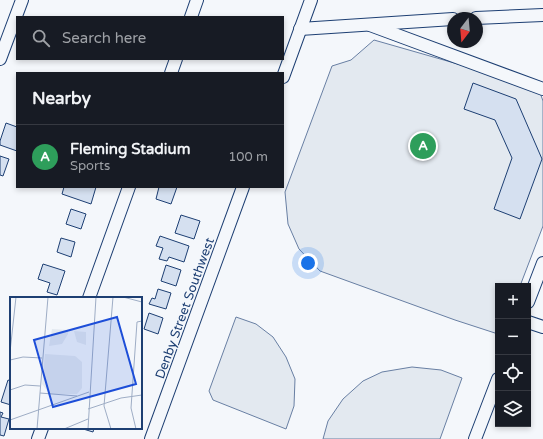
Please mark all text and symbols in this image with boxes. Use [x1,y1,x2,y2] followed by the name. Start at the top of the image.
[447,12,483,48] north arrow
[16,16,284,60] search box
[30,27,52,49] icon: search
[62,29,146,47] text: Search here
[32,88,91,109] text: Nearby
[410,131,436,161] pin: A
[70,140,190,158] text: Fleming Stadium
[40,149,50,165] text: A
[228,149,268,165] text: 100 m
[70,158,110,174] text: Sports
[152,236,218,381] street label: Denby Street Southwest
[298,253,318,273] your location
[495,283,531,427] map controls
[495,283,531,319] button: +
[10,297,142,429] inset map
[495,319,531,355] button: −
[495,355,531,391] button: locate
[495,391,531,427] button: layers

